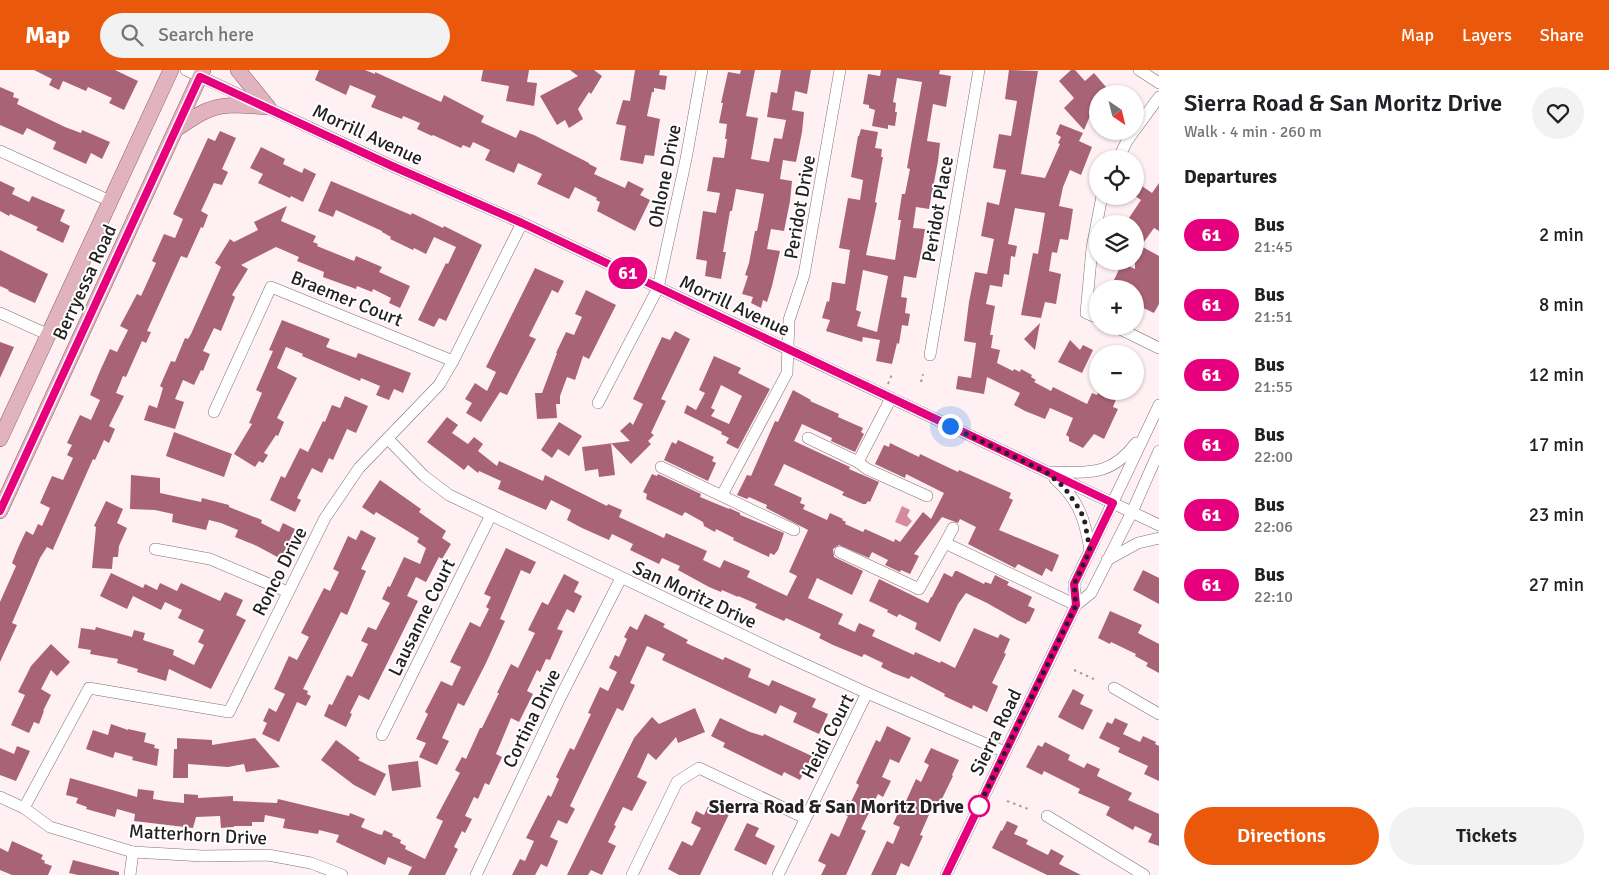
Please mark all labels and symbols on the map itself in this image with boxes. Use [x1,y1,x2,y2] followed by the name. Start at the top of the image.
[1089,85,1144,140] north arrow
[308,99,427,171] street label: Morrill Avenue
[643,123,687,230] street label: Ohlone Drive
[779,153,821,261] street label: Peridot Drive
[917,154,959,264] street label: Peridot Place
[48,221,122,344] street label: Berryessa Road
[606,257,650,289] line badge: 61
[287,266,406,332] street label: Braemer Court
[675,270,794,342] street label: Morrill Avenue
[938,414,963,439] your location
[247,523,313,620] street label: Ronco Drive
[383,554,461,680] street label: Lausanne Court
[629,556,761,634] street label: San Moritz Drive
[498,665,566,772] street label: Cortina Drive
[965,685,1027,780] street label: Sierra Road
[796,690,860,783] street label: Heidi Court
[709,795,964,819] place label: Sierra Road & San Moritz Drive
[968,795,990,817] marker: Sierra Road & San Moritz Drive
[128,819,268,851] street label: Matterhorn Drive

